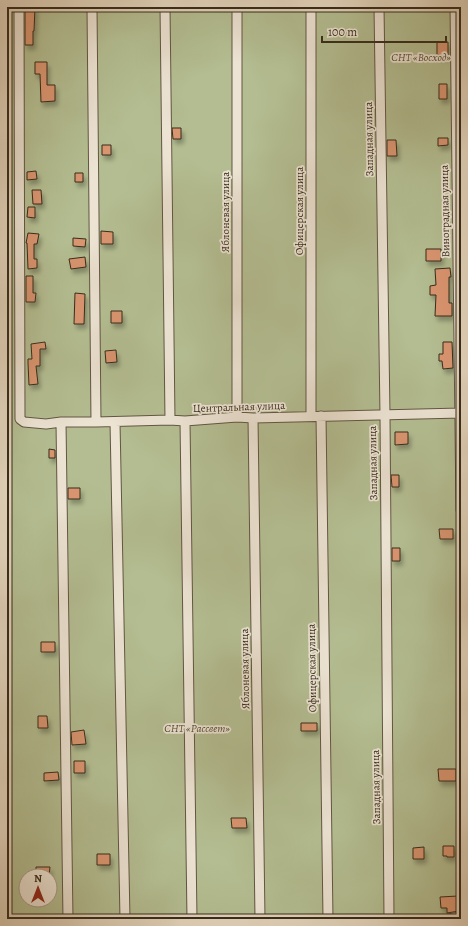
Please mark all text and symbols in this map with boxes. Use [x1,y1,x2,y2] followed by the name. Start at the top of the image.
[322,18,446,44] scale bar
[328,24,357,40] text: 100 m
[391,50,451,65] park label: СНТ «Восход»
[361,101,377,176] street label: Западная улица
[437,164,453,258] street label: Виноградная улица
[292,166,307,255] street label: Офицерская улица
[218,171,233,252] street label: Яблоневая улица
[193,398,286,416] street label: Центральная улица
[365,425,381,500] street label: Западная улица
[304,623,320,712] street label: Офицерская улица
[237,628,253,710] street label: Яблоневая улица
[164,721,230,736] park label: СНТ «Рассвет»
[368,749,384,824] street label: Западная улица
[18,868,58,908] north arrow
[34,871,42,886] text: N

